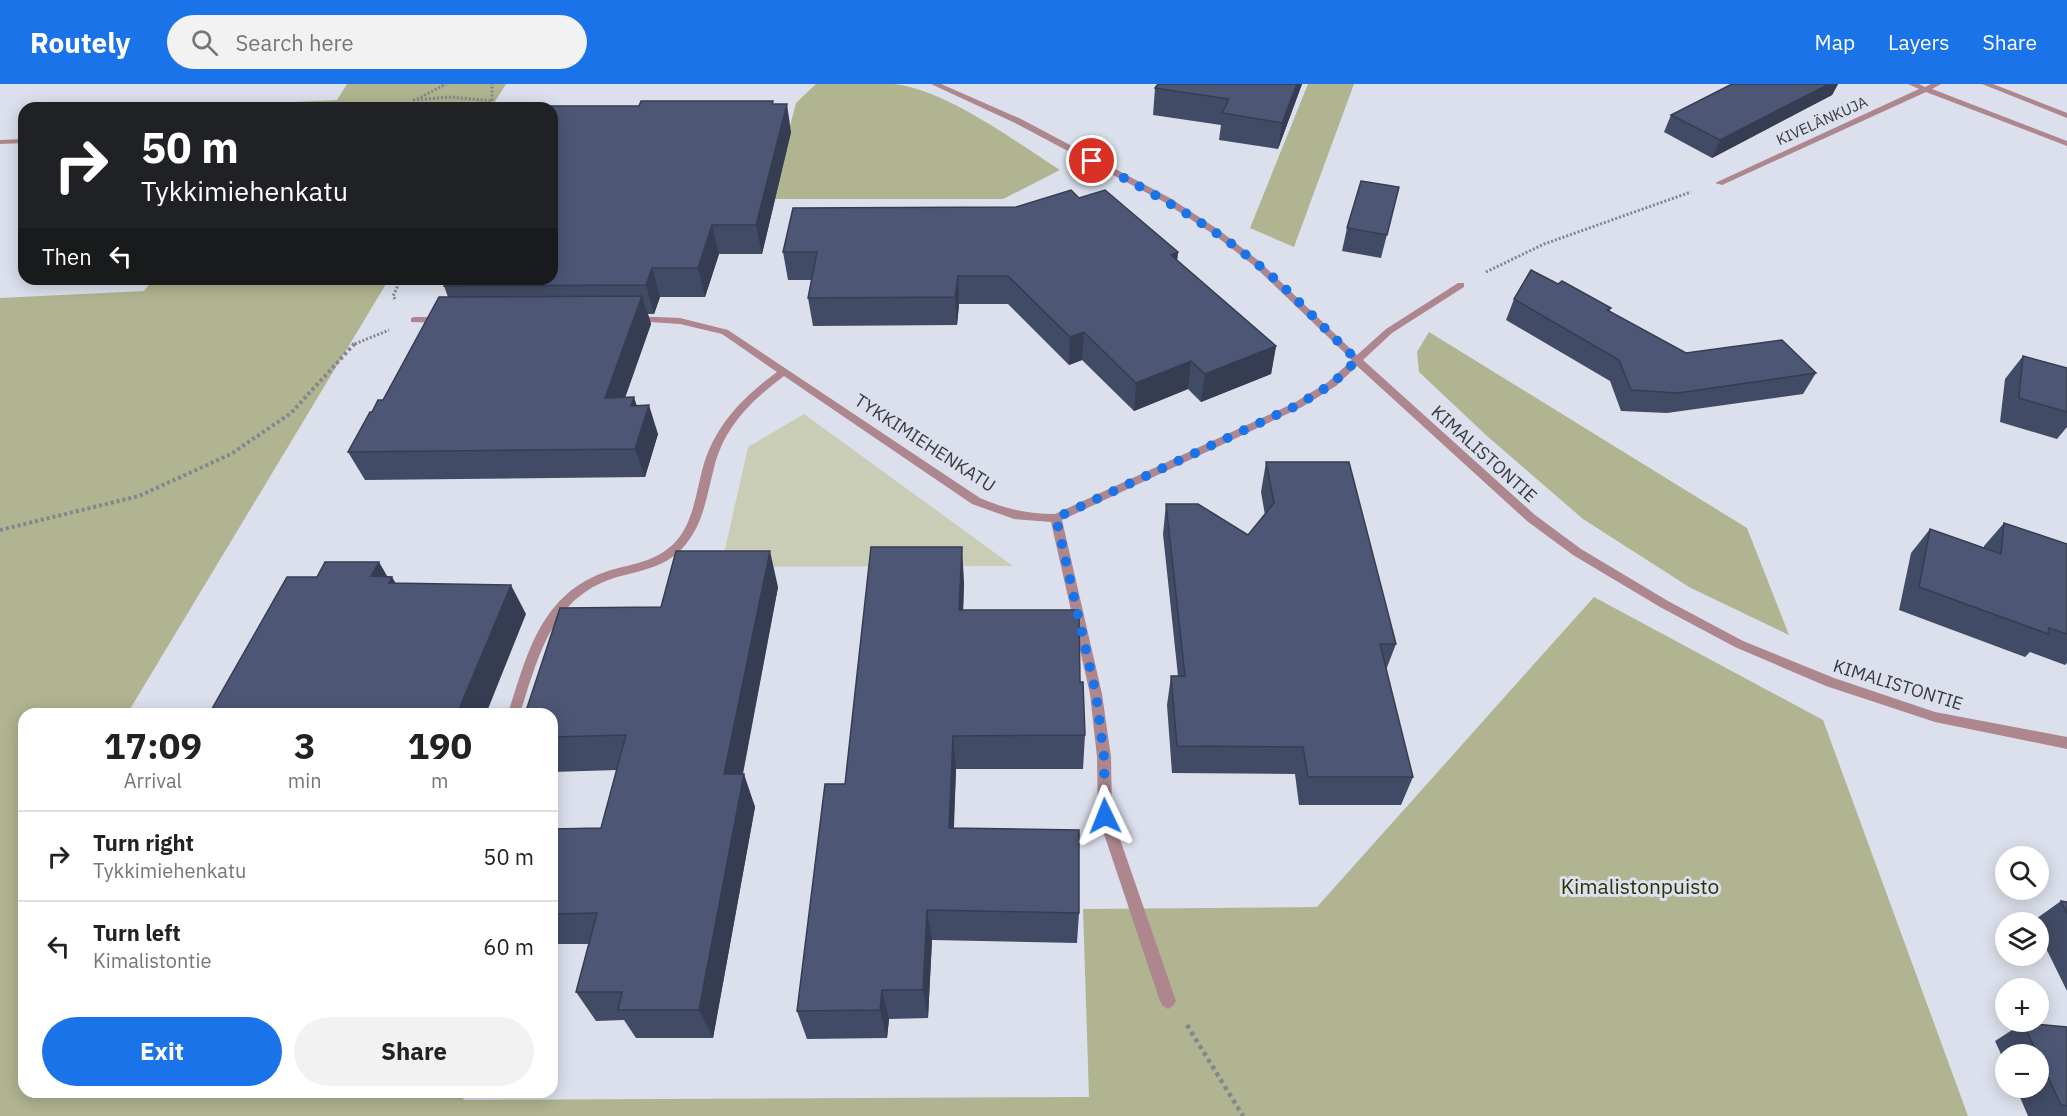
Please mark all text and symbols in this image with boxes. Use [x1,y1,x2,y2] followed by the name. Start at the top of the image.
[167,15,587,69] search box
[30,24,131,61] text: Routely
[188,26,221,59] icon: search
[236,28,354,57] text: Search here
[1815,28,1855,56] text: Map
[1888,28,1950,56] text: Layers
[1983,28,2037,56] text: Share
[1773,92,1871,149] street label: KIVELÄNKUJA
[141,120,239,175] text: 50 m
[42,126,120,204] icon: right
[1066,135,1117,186] pin
[1075,144,1108,177] icon: arrive
[141,173,348,208] text: Tykkimiehenkatu
[104,240,137,273] icon: left
[42,242,92,271] text: Then
[850,388,1000,497] street label: TYKKIMIEHENKATU
[1427,400,1542,507] street label: KIMALISTONTIE
[1830,654,1966,715] street label: KIMALISTONTIE
[104,722,202,769] text: 17:09
[294,722,316,769] text: 3
[407,722,472,769] text: 190
[124,767,182,794] text: Arrival
[288,767,322,794] text: min
[431,767,449,794] text: m
[1073,784,1137,848] position arrow
[93,828,194,857] text: Turn right
[42,840,75,873] icon: right
[483,842,534,871] text: 50 m
[1995,846,2049,1098] map controls
[1995,846,2049,900] button: search
[93,857,246,884] text: Tykkimiehenkatu
[1561,872,1719,900] park label: Kimalistonpuisto
[1995,912,2049,966] button: layers
[93,918,181,947] text: Turn left
[42,930,75,963] icon: left
[483,932,534,961] text: 60 m
[93,947,211,974] text: Kimalistontie
[1995,978,2049,1032] button: +
[42,1017,282,1086] button: Exit
[294,1017,534,1086] button: Share
[1995,1044,2049,1098] button: −

